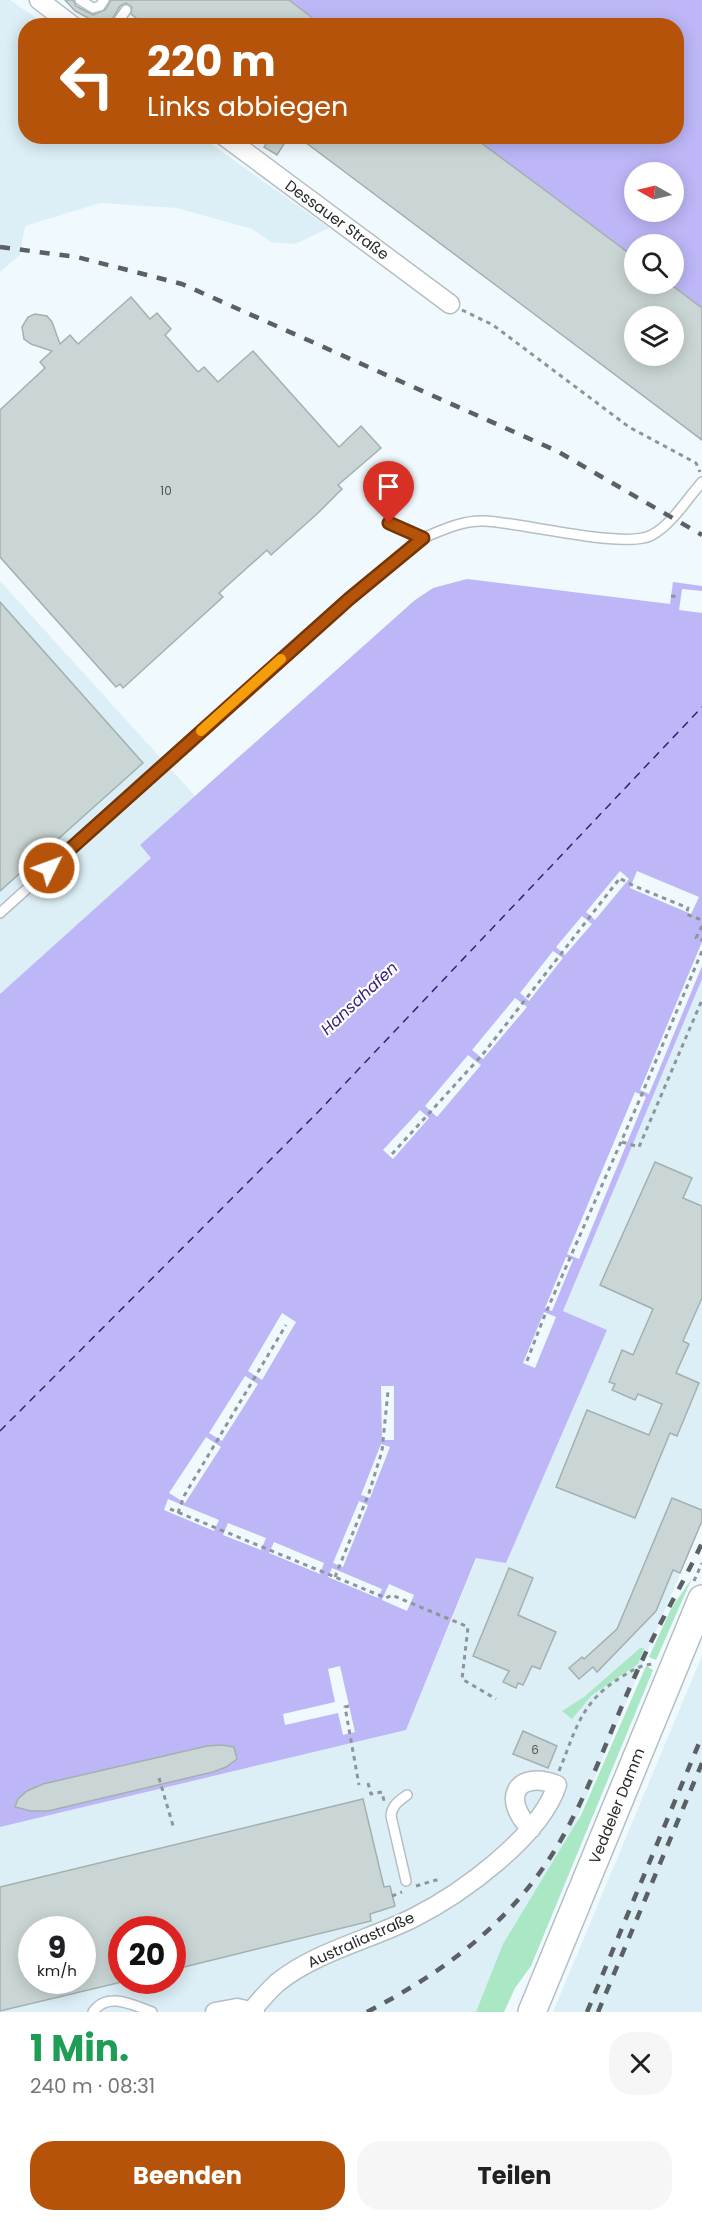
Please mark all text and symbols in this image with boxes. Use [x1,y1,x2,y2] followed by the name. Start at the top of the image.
[147,32,276,91] text: 220 m
[48,42,126,120] icon: left
[147,88,348,125] text: Links abbiegen
[624,162,684,222] north arrow
[624,162,684,366] map controls
[281,175,394,264] street label: Dessauer Straße
[624,234,684,294] button: search
[624,306,684,366] button: layers
[363,461,414,523] pin
[372,470,405,503] icon: arrive
[160,482,172,499] house number: 10
[17,836,81,900] position arrow
[316,957,403,1040] water label: Hansahafen
[531,1741,539,1758] house number: 6
[584,1745,649,1867] street label: Veddeler Damm
[304,1907,418,1972] street label: Australiastraße
[108,1916,186,1994] speed limit sign: 20
[48,1926,66,1969] text: 9
[37,1960,77,1981] text: km/h
[30,2023,129,2074] text: 1 Min.
[609,2032,672,2095] button: close
[30,2072,155,2100] text: 240 m · 08:31
[30,2141,345,2210] button: Beenden
[357,2141,672,2210] button: Teilen

